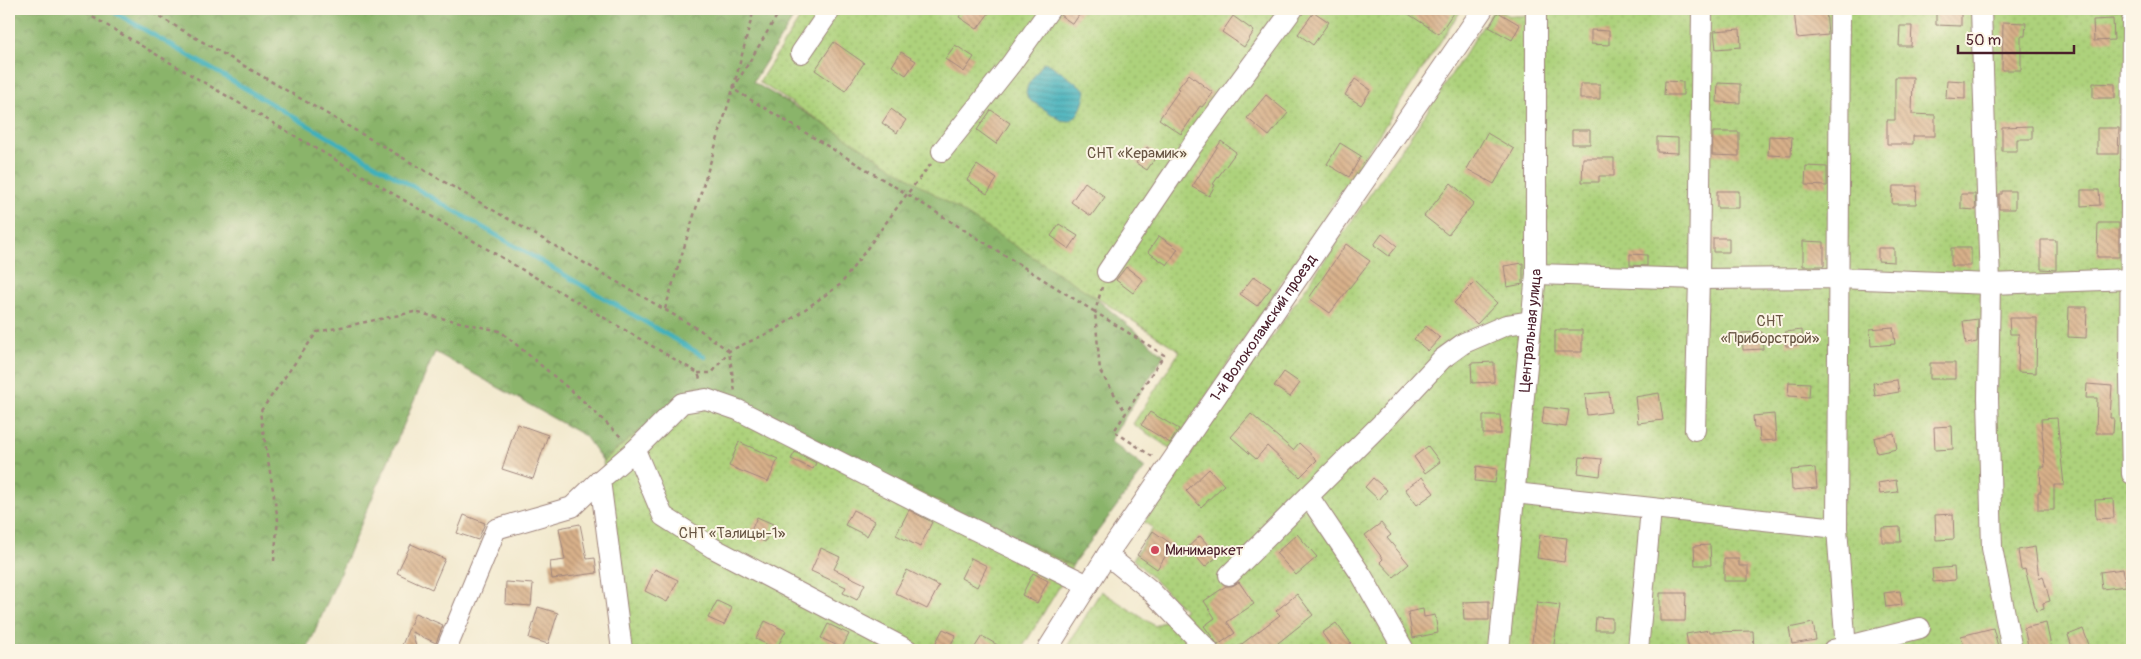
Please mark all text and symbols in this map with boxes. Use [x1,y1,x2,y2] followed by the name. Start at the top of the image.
[1958,22,2075,54] scale bar
[1966,31,2001,50] text: 50 m
[1087,144,1187,163] park label: СНТ «Керамик»
[1206,251,1321,406] street label: 1-й Волоколамский проезд
[1515,269,1546,393] street label: Центральная улица
[1721,312,1820,348] park label: СНТ «Приборстрой»
[679,524,786,543] park label: СНТ «Талицы-1»
[1165,541,1244,560] place label: Минимаркет
[1149,544,1161,556] marker: Минимаркет

